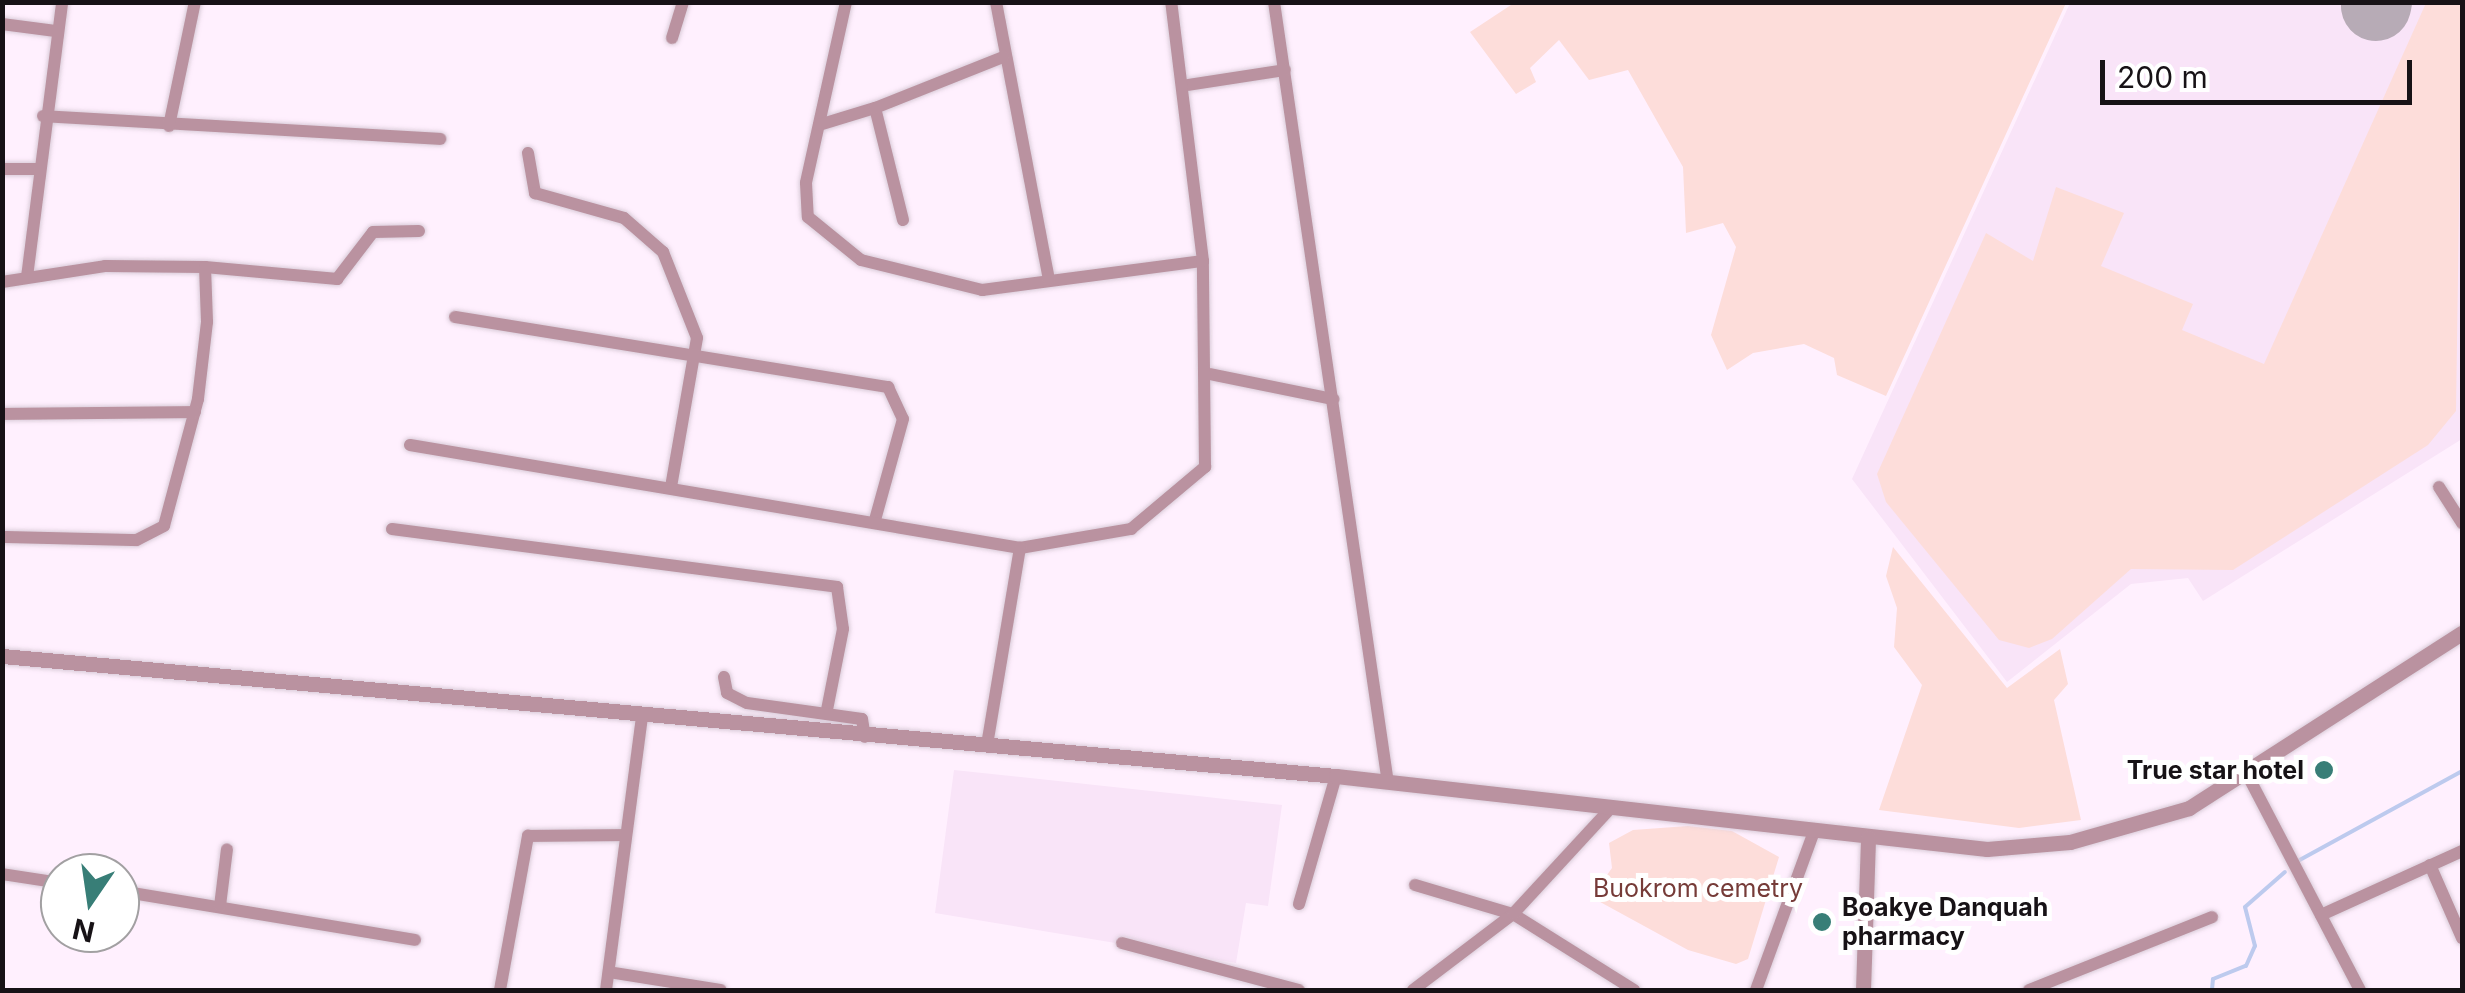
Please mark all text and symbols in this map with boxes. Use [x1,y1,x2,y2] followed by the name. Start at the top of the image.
[2105,40,2418,102] scale bar
[2117,59,2208,95] text: 200 m
[2127,755,2304,785] place label: True star hotel
[2313,759,2335,781] marker: True star hotel
[40,853,140,953] north arrow
[1593,873,1803,903] park label: Buokrom cemetry
[1842,893,2048,952] place label: Boakye Danquah pharmacy
[69,911,98,949] text: N
[1811,911,1833,933] marker: Boakye Danquah pharmacy

